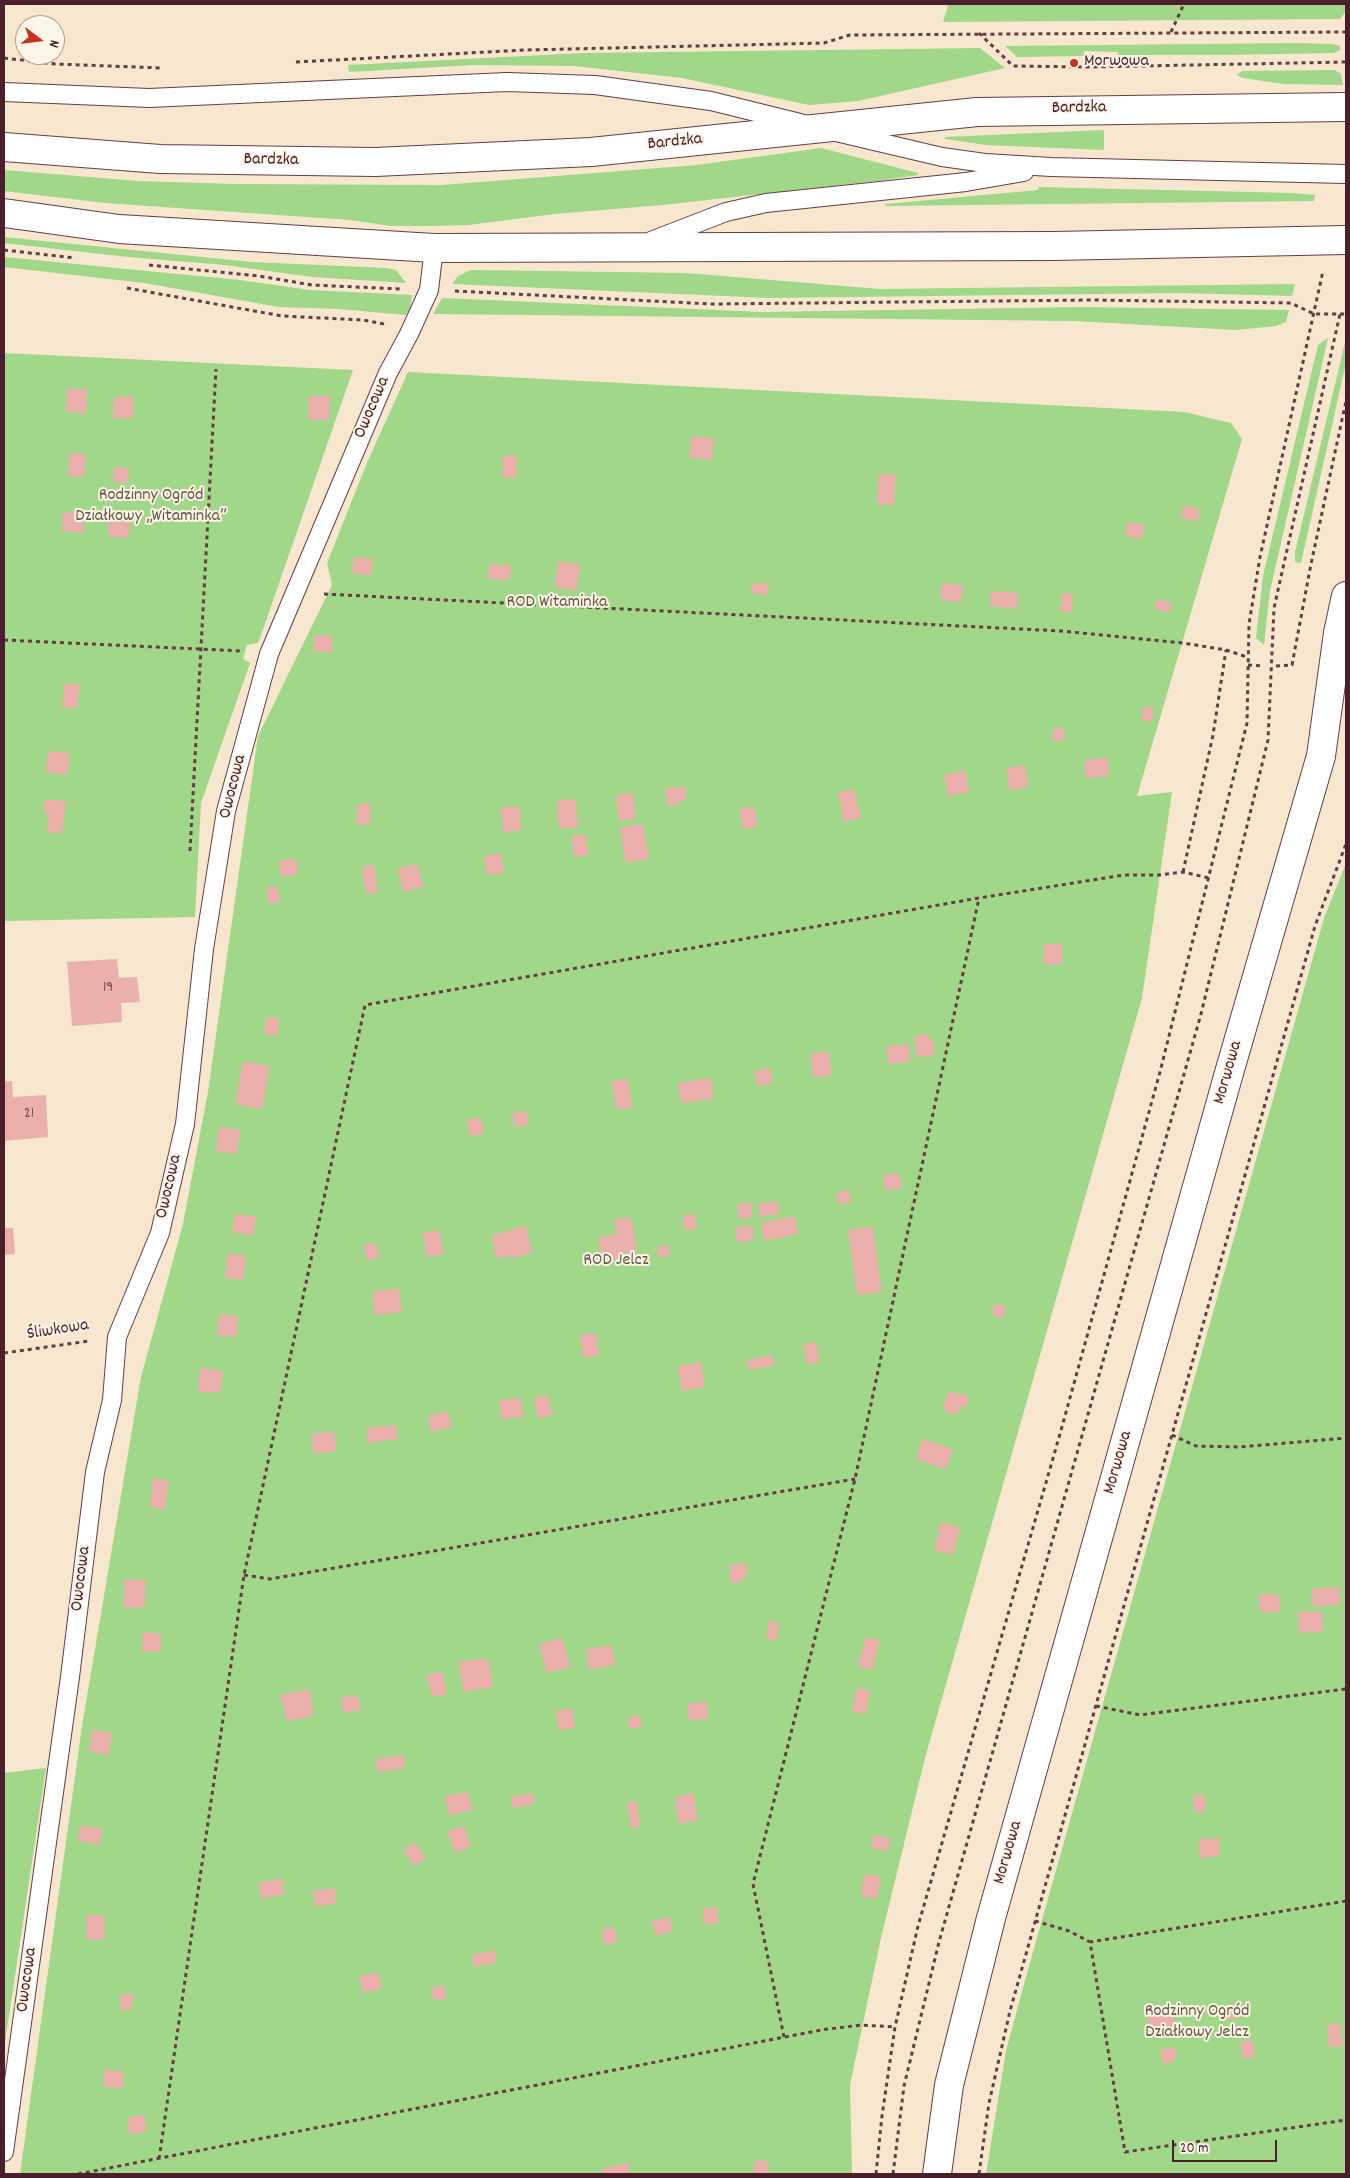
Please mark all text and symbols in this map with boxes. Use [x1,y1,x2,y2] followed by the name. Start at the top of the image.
[15,15,65,65] north arrow
[43,38,64,50] text: N
[1084,52,1149,74] place label: Morwowa
[1068,57,1080,69] marker: Morwowa
[1051,98,1107,120] street label: Bardzka
[647,129,703,157] street label: Bardzka
[243,150,299,172] street label: Bardzka
[350,374,396,442] street label: Owocowa
[75,486,227,528] park label: Rodzinny Ogród Działkowy „Witaminka”
[506,593,608,615] park label: ROD Witaminka
[216,753,252,821] street label: Owocowa
[103,980,113,998] house number: 19
[1210,1039,1248,1107] street label: Morwowa
[24,1106,34,1124] house number: 21
[152,1153,188,1221] street label: Owocowa
[583,1251,649,1273] park label: ROD Jelcz
[26,1315,90,1347] street label: Śliwkowa
[1100,1429,1138,1497] street label: Morwowa
[67,1545,97,1613] street label: Owocowa
[990,1819,1028,1887] street label: Morwowa
[13,1946,43,2014] street label: Owocowa
[1145,2002,1249,2045] park label: Rodzinny Ogród Działkowy Jelcz
[1175,2130,1280,2162] scale bar
[1180,2138,1208,2160] text: 20 m

